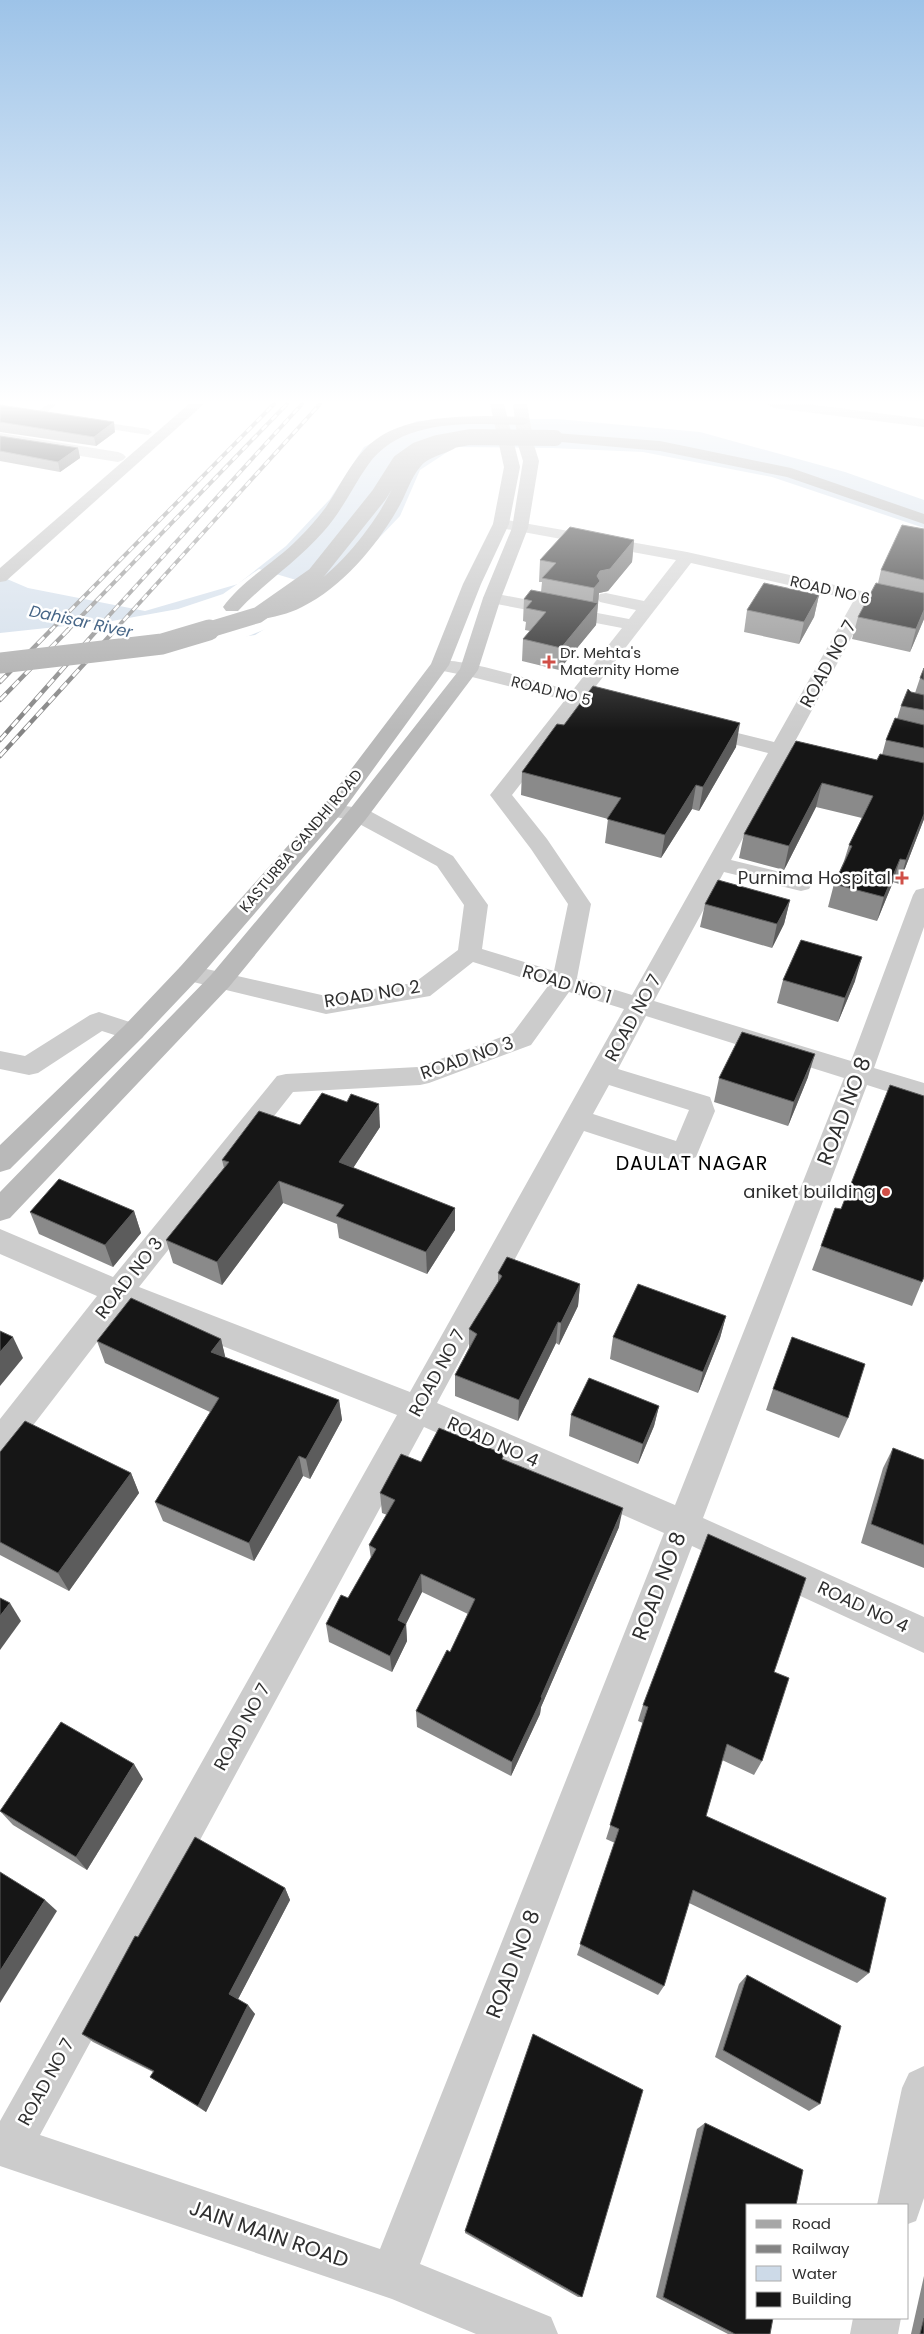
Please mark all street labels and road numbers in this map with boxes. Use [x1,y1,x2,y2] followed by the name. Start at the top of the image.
[788,570,872,609] street label: ROAD NO 6
[793,615,862,712] street label: ROAD NO 7
[509,670,593,711] street label: ROAD NO 5
[234,765,367,917] street label: KASTURBA GANDHI ROAD
[519,958,615,1009] street label: ROAD NO 1
[598,969,667,1066] street label: ROAD NO 7
[322,974,422,1013] street label: ROAD NO 2
[417,1030,517,1085] street label: ROAD NO 3
[810,1052,877,1169] street label: ROAD NO 8
[89,1232,168,1324] street label: ROAD NO 3
[402,1324,471,1421] street label: ROAD NO 7
[443,1410,543,1473] street label: ROAD NO 4
[625,1527,692,1644] street label: ROAD NO 8
[814,1575,913,1639] street label: ROAD NO 4
[207,1678,276,1775] street label: ROAD NO 7
[479,1905,546,2022] street label: ROAD NO 8
[11,2033,80,2130] street label: ROAD NO 7
[186,2193,353,2274] street label: JAIN MAIN ROAD

